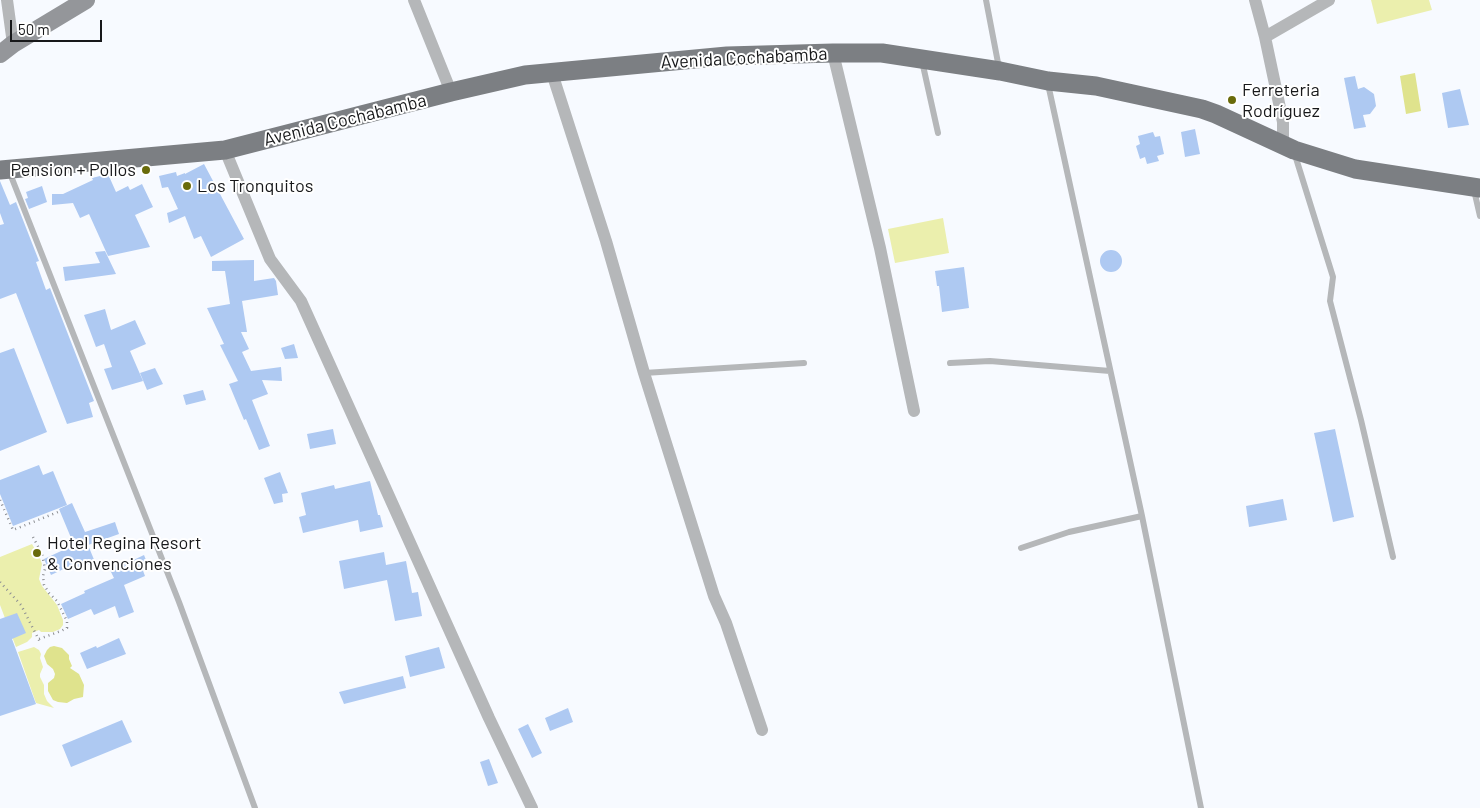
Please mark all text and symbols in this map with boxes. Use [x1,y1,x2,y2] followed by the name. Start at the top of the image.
[12,10,105,42] scale bar
[18,20,50,38] text: 50 m
[660,43,828,73] street label: Avenida Cochabamba
[1242,79,1320,122] place label: Ferreteria Rodríguez
[261,89,429,151] street label: Avenida Cochabamba
[1226,94,1238,106] marker: Ferreteria Rodríguez
[11,159,136,181] place label: Pension + Pollos
[140,164,152,176] marker: Pension + Pollos
[197,175,313,197] place label: Los Tronquitos
[181,180,193,192] marker: Los Tronquitos
[47,532,202,574] place label: Hotel Regina Resort & Convenciones
[31,547,43,559] marker: Hotel Regina Resort & Convenciones

